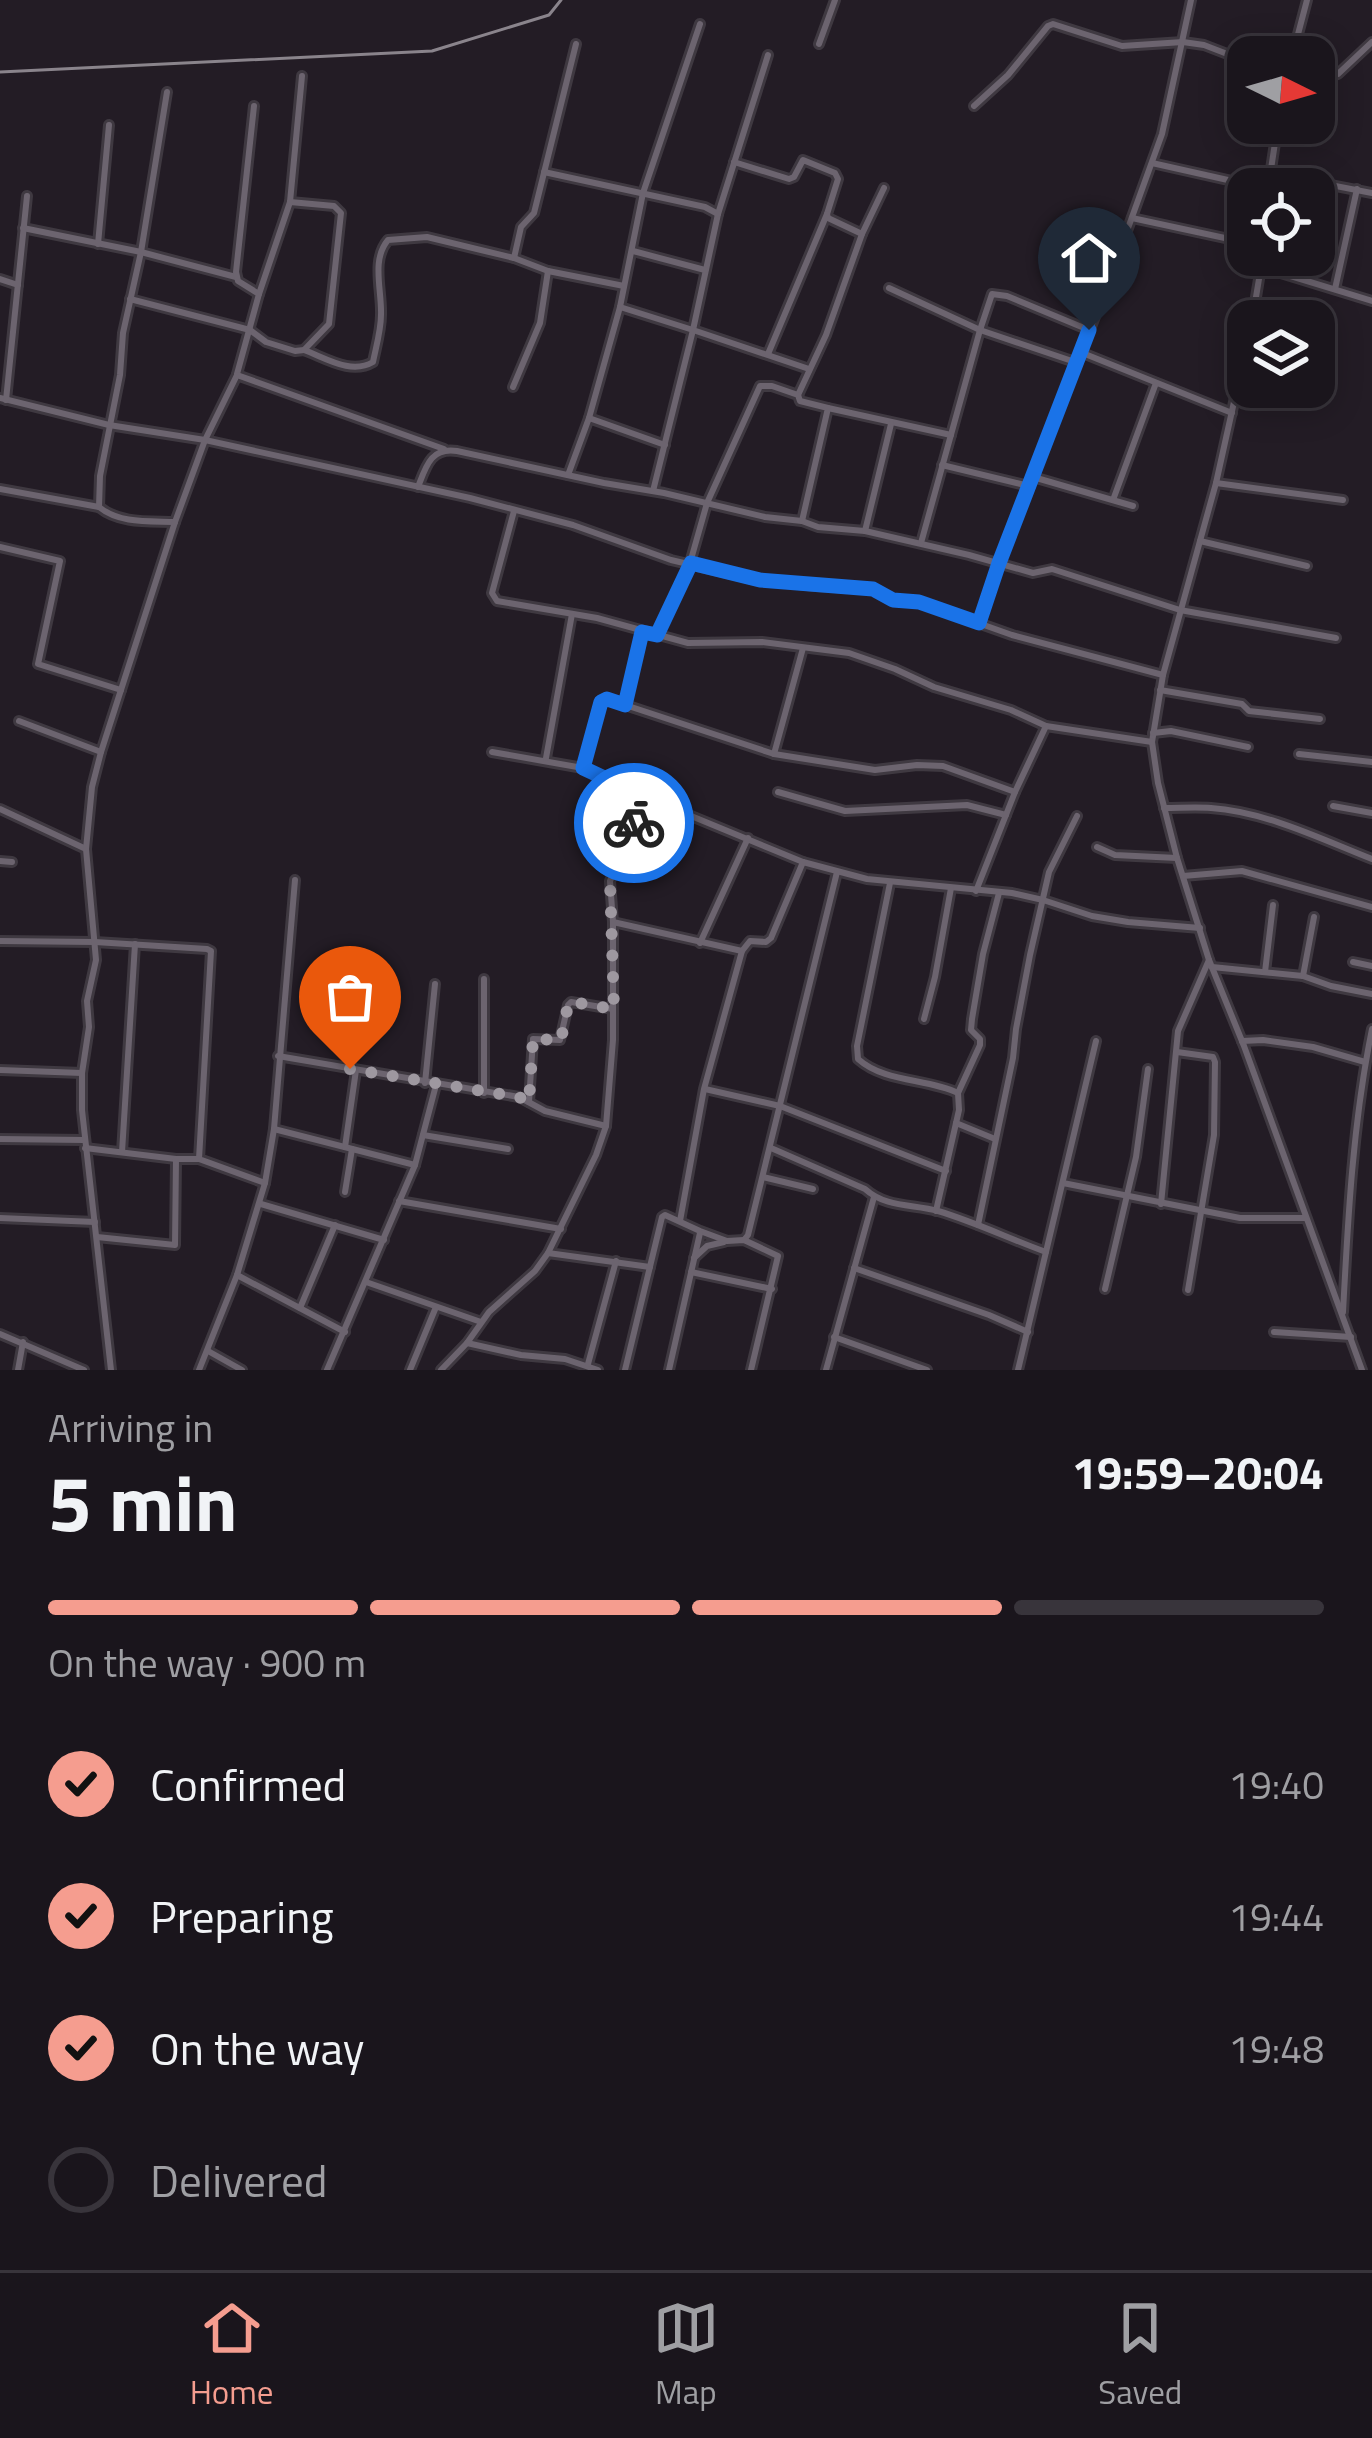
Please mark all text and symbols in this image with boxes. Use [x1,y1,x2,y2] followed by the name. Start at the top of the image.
[1227,36,1335,144] north arrow
[1227,36,1335,408] map controls
[1227,168,1335,276] button: locate
[1038,207,1140,330] pin
[1056,225,1122,291] icon: home
[1227,300,1335,408] button: layers
[574,763,694,883] courier
[601,790,667,856] icon: bike
[299,946,401,1069] pin
[317,964,383,1030] icon: bag
[48,1398,213,1457] text: Arriving in
[1072,1438,1324,1506] text: 19:59–20:04
[48,1443,238,1561] text: 5 min
[48,1633,366,1692] text: On the way · 900 m
[150,1750,346,1818] text: Confirmed
[48,1751,114,1817] icon: check
[1228,1755,1324,1814] text: 19:40
[150,1882,334,1950] text: Preparing
[48,1883,114,1949] icon: check
[1228,1887,1324,1946] text: 19:44
[150,2014,364,2082] text: On the way
[48,2015,114,2081] icon: check
[1228,2019,1324,2078] text: 19:48
[150,2146,328,2214] text: Delivered
[190,2295,274,2417] tab: Home
[653,2295,719,2417] tab: Map
[1098,2295,1182,2417] tab: Saved

